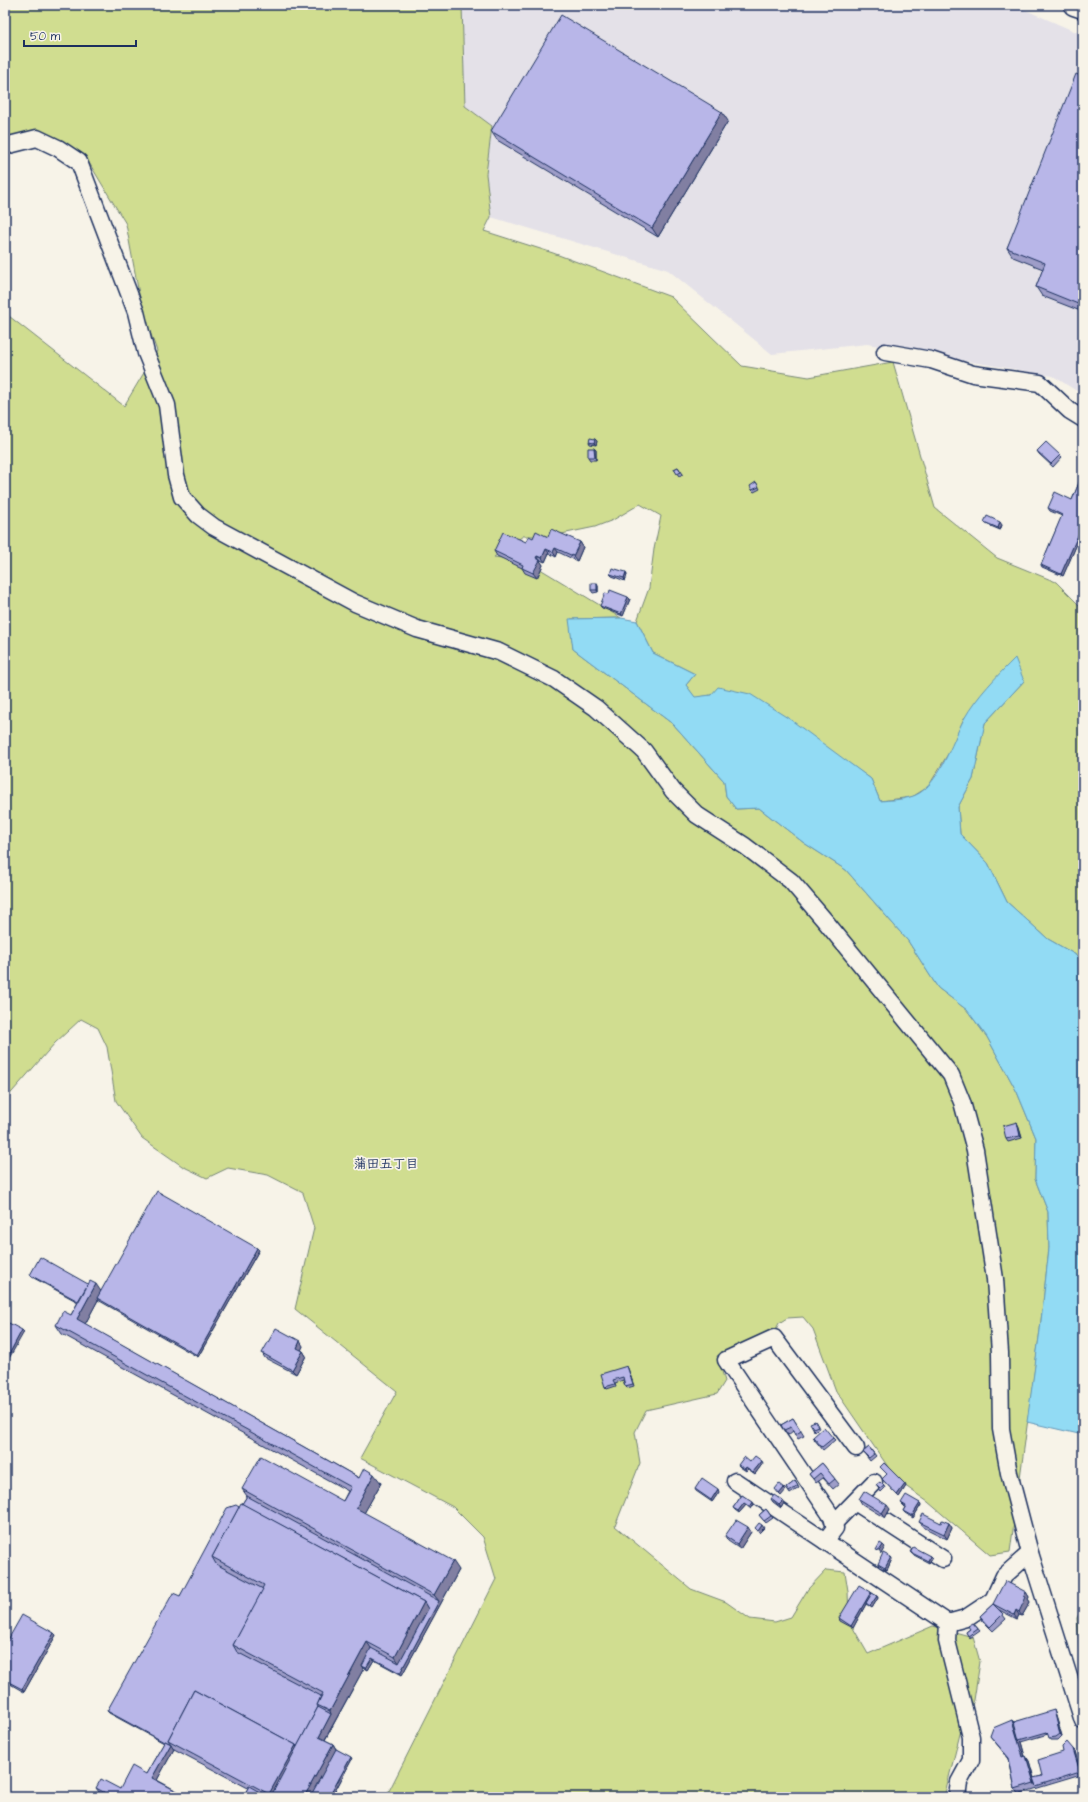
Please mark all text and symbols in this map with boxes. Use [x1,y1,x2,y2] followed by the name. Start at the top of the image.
[24,22,136,48] scale bar
[30,28,61,45] text: 50 m
[353,1155,419,1173] district label: 蒲田五丁目

